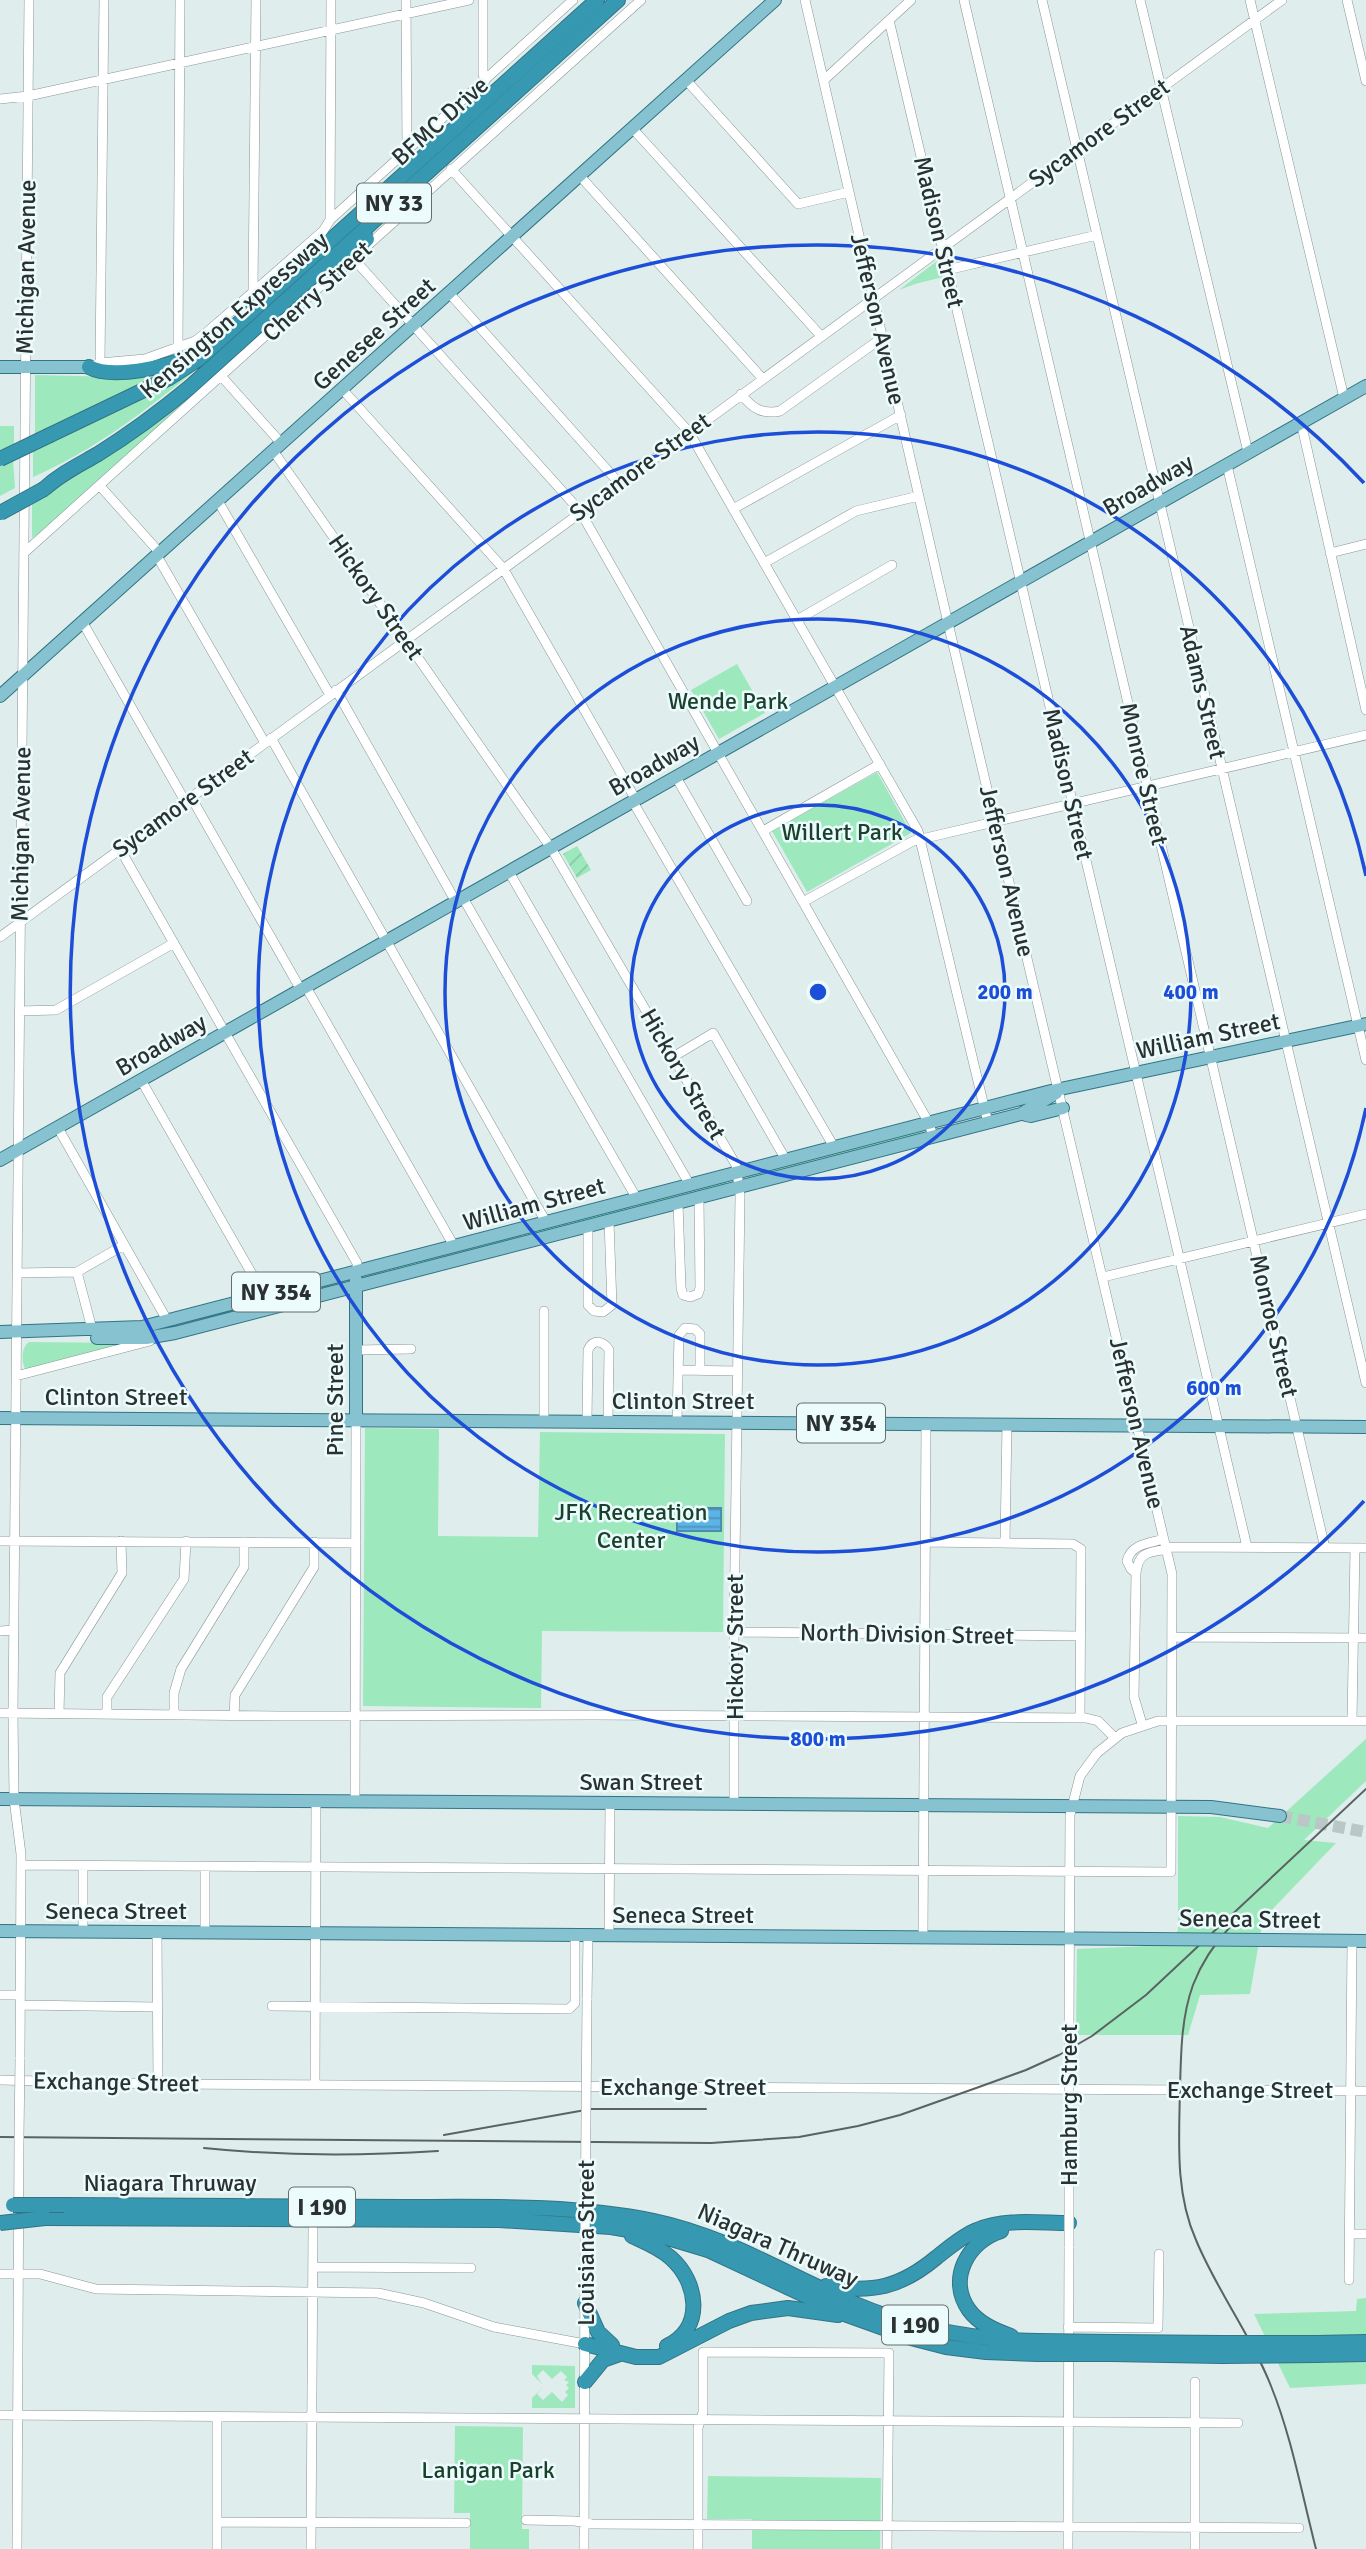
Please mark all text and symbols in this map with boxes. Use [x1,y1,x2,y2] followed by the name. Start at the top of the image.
[385,70,495,172] street label: BFMC Drive
[1023,72,1175,194] street label: Sycamore Street
[907,153,971,311] street label: Madison Street
[9,179,43,355] street label: Michigan Avenue
[357,184,431,222] road number: NY 33
[134,225,334,405] street label: Kensington Expressway
[844,230,912,408] street label: Jefferson Avenue
[256,234,378,348] street label: Cherry Street
[306,271,442,397] street label: Genesee Street
[564,406,716,528] street label: Sycamore Street
[1097,447,1199,523] street label: Broadway
[322,528,430,666] street label: Hickory Street
[1173,622,1233,762] street label: Adams Street
[668,686,788,716] park label: Wende Park
[1113,700,1175,848] street label: Monroe Street
[1036,705,1100,863] street label: Madison Street
[603,727,705,803] street label: Broadway
[107,742,259,864] street label: Sycamore Street
[4,746,38,922] street label: Michigan Avenue
[973,782,1041,960] street label: Jefferson Avenue
[781,817,903,847] park label: Willert Park
[977,979,1033,1005] text: 200 m
[1163,979,1219,1005] text: 400 m
[806,980,830,1004] centre of rings
[633,1003,733,1145] street label: Hickory Street
[1133,1006,1283,1066] street label: William Street
[110,1007,212,1083] street label: Broadway
[459,1171,609,1237] street label: William Street
[1243,1252,1305,1400] street label: Monroe Street
[232,1273,320,1312] road number: NY 354
[1103,1334,1171,1512] street label: Jefferson Avenue
[320,1343,350,1457] street label: Pine Street
[1186,1375,1242,1401] text: 600 m
[45,1382,187,1412] street label: Clinton Street
[612,1386,754,1416] street label: Clinton Street
[797,1404,885,1442] road number: NY 354
[554,1497,708,1555] park label: JFK Recreation Center
[720,1574,750,1720] street label: Hickory Street
[800,1617,1014,1651] street label: North Division Street
[790,1726,846,1752] text: 800 m
[579,1767,703,1797] street label: Swan Street
[45,1896,187,1926] street label: Seneca Street
[612,1900,754,1930] street label: Seneca Street
[1179,1903,1321,1935] street label: Seneca Street
[1054,2024,1084,2186] street label: Hamburg Street
[33,2066,199,2098] street label: Exchange Street
[600,2072,766,2102] street label: Exchange Street
[1167,2075,1333,2105] street label: Exchange Street
[571,2160,601,2326] street label: Louisiana Street
[84,2168,256,2198] street label: Niagara Thruway
[289,2188,355,2226] road number: I 190
[693,2196,863,2294] street label: Niagara Thruway
[882,2306,948,2344] road number: I 190
[421,2455,555,2485] park label: Lanigan Park

